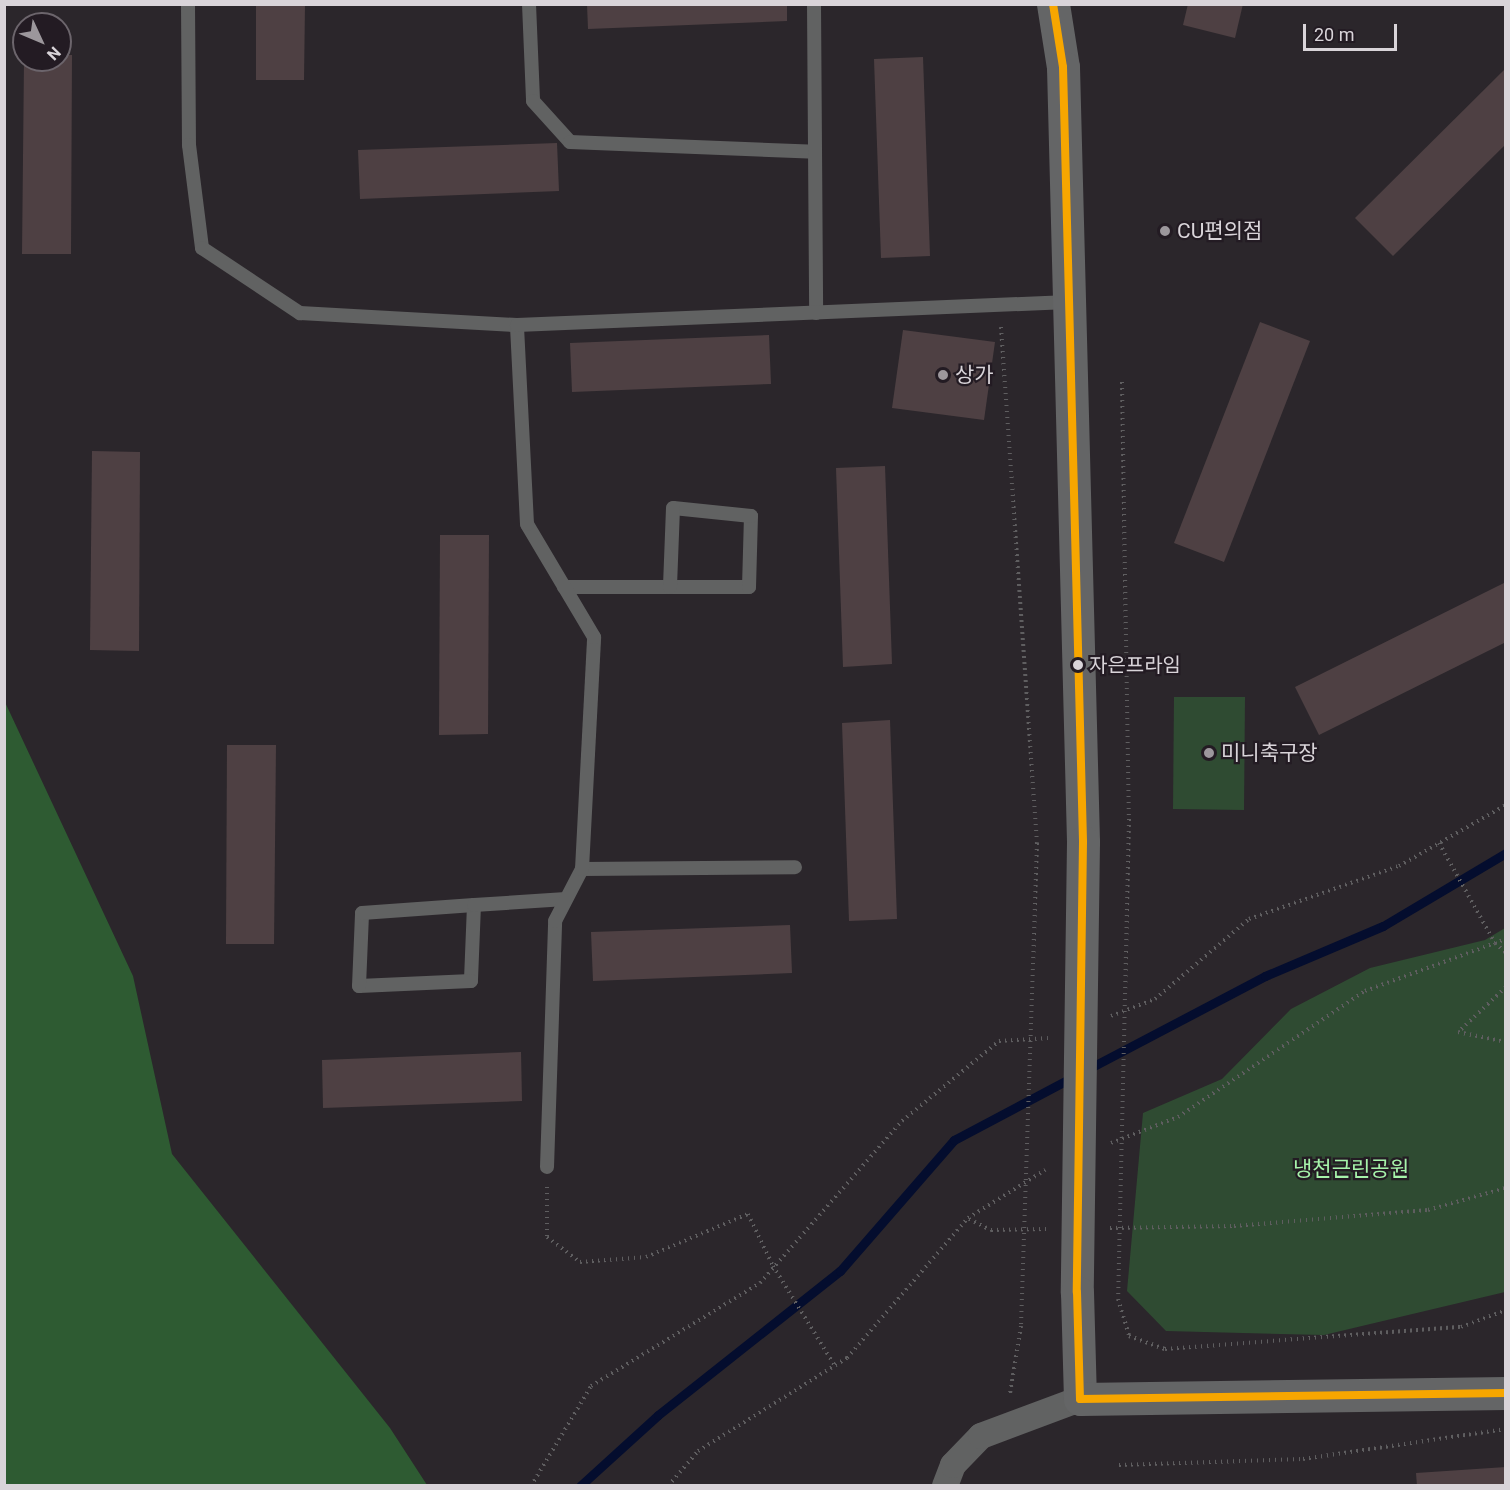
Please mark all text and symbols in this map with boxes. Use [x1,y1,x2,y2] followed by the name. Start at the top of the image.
[12,12,72,72] north arrow
[1306,12,1400,50] scale bar
[1314,24,1354,45] text: 20 m
[43,43,65,64] text: N
[1177,218,1262,244] place label: CU편의점
[1158,224,1172,238] marker: CU편의점
[955,362,994,388] place label: 상가
[936,368,950,382] marker: 상가
[1089,653,1181,677] place label: 자은프라임
[1072,659,1084,671] marker: 자은프라임
[1221,740,1318,766] place label: 미니축구장
[1202,746,1216,760] marker: 미니축구장
[1293,1156,1409,1182] park label: 냉천근린공원

